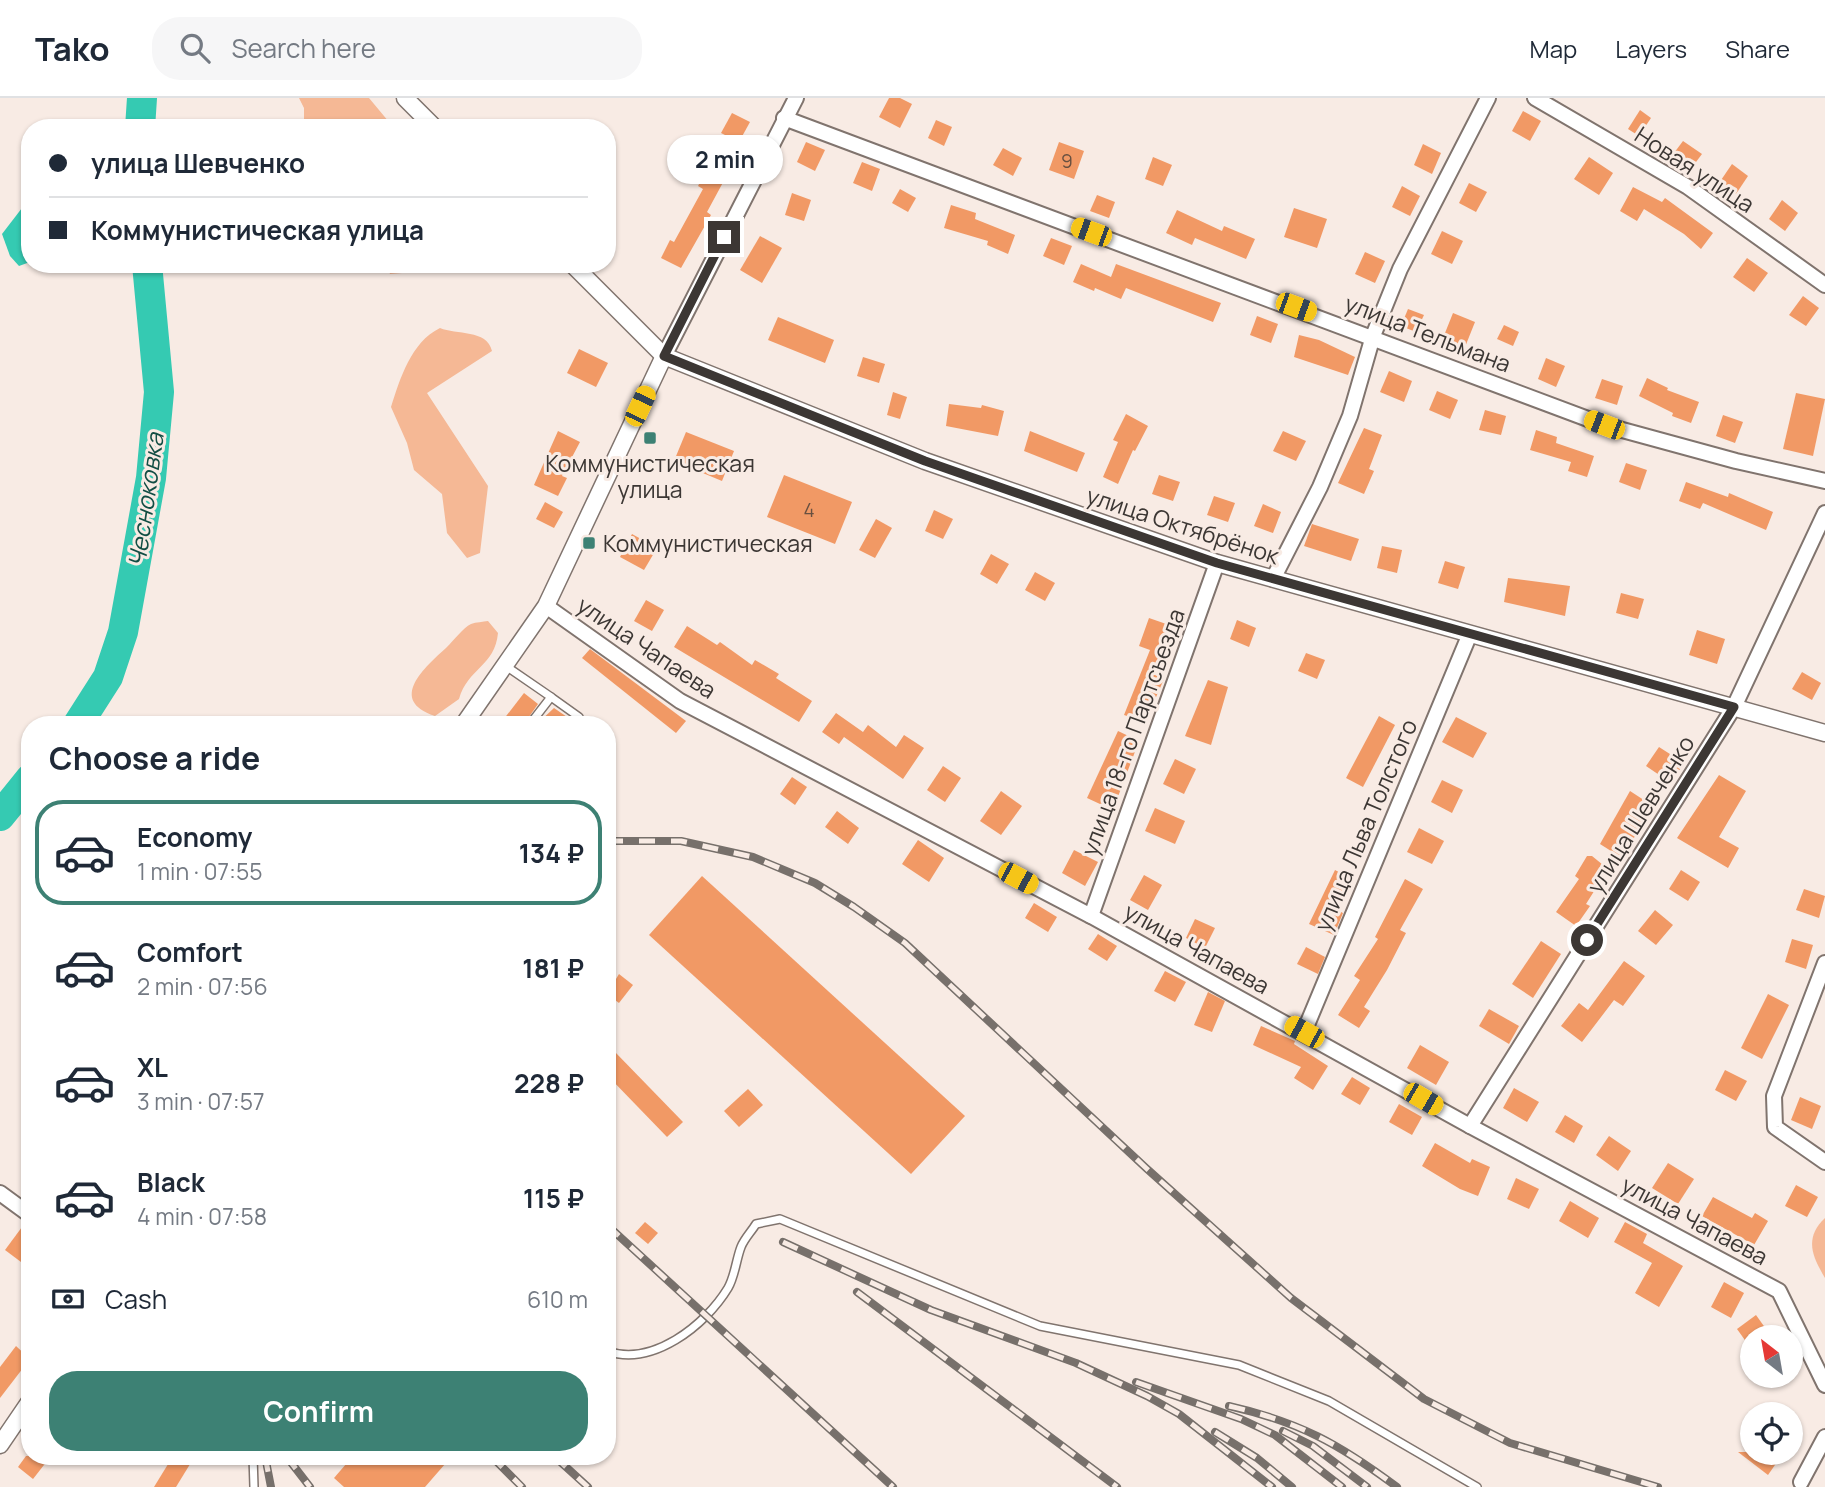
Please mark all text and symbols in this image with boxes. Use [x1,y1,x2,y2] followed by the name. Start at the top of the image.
[152,17,642,80] search box
[35,26,110,71] text: Tako
[176,29,214,67] icon: search
[232,30,376,66] text: Search here
[1530,32,1577,65] text: Map
[1615,32,1687,65] text: Layers
[1725,32,1790,65] text: Share
[1629,118,1761,220] street label: Новая улица
[666,136,782,184] callout: 2 min
[695,143,755,175] text: 2 min
[91,145,305,181] text: улица Шевченко
[1061,148,1073,174] house number: 9
[91,212,424,248] text: Коммунистическая улица
[1068,215,1115,249] car
[708,221,740,253] route end
[1340,287,1516,379] street label: улица Тельмана
[1273,290,1320,324] car
[622,383,659,429] car
[1581,408,1628,442] car
[119,429,171,569] water label: Чесноковка
[642,430,658,446] marker: Коммунистическая улица
[545,447,755,505] place label: Коммунистическая улица
[1083,479,1284,571] street label: улица Октябрёнок
[803,497,815,523] house number: 4
[603,527,813,559] place label: Коммунистическая
[581,535,597,551] marker: Коммунистическая
[571,589,723,705] street label: улица Чапаева
[1072,604,1192,860] street label: улица 18-го Партсъезда
[1306,714,1424,936] street label: улица Льва Толстого
[1579,729,1701,899] street label: улица Шевченко
[49,736,260,780] text: Choose a ride
[137,819,252,855] text: Economy
[53,821,116,884] icon: car
[519,835,584,871] text: 134 ₽
[137,855,263,887] text: 1 min · 07:55
[995,859,1042,897] car
[1119,895,1275,1001] street label: улица Чапаева
[1571,924,1603,956] route start
[137,934,243,970] text: Comfort
[53,936,116,999] icon: car
[522,950,584,986] text: 181 ₽
[137,970,268,1002] text: 2 min · 07:56
[1281,1013,1328,1051] car
[137,1049,168,1085] text: XL
[53,1051,116,1114] icon: car
[514,1065,584,1101] text: 228 ₽
[1400,1079,1447,1119] car
[137,1085,265,1117] text: 3 min · 07:57
[137,1164,205,1200] text: Black
[53,1166,116,1229] icon: car
[1616,1168,1774,1272] street label: улица Чапаева
[523,1180,584,1216] text: 115 ₽
[137,1200,267,1232] text: 4 min · 07:58
[49,1280,87,1318] icon: cash
[105,1281,167,1317] text: Cash
[527,1283,588,1315] text: 610 m
[1740,1325,1802,1388] north arrow
[1740,1325,1803,1465] map controls
[49,1371,588,1451] button: Confirm
[1740,1402,1803,1465] button: locate

